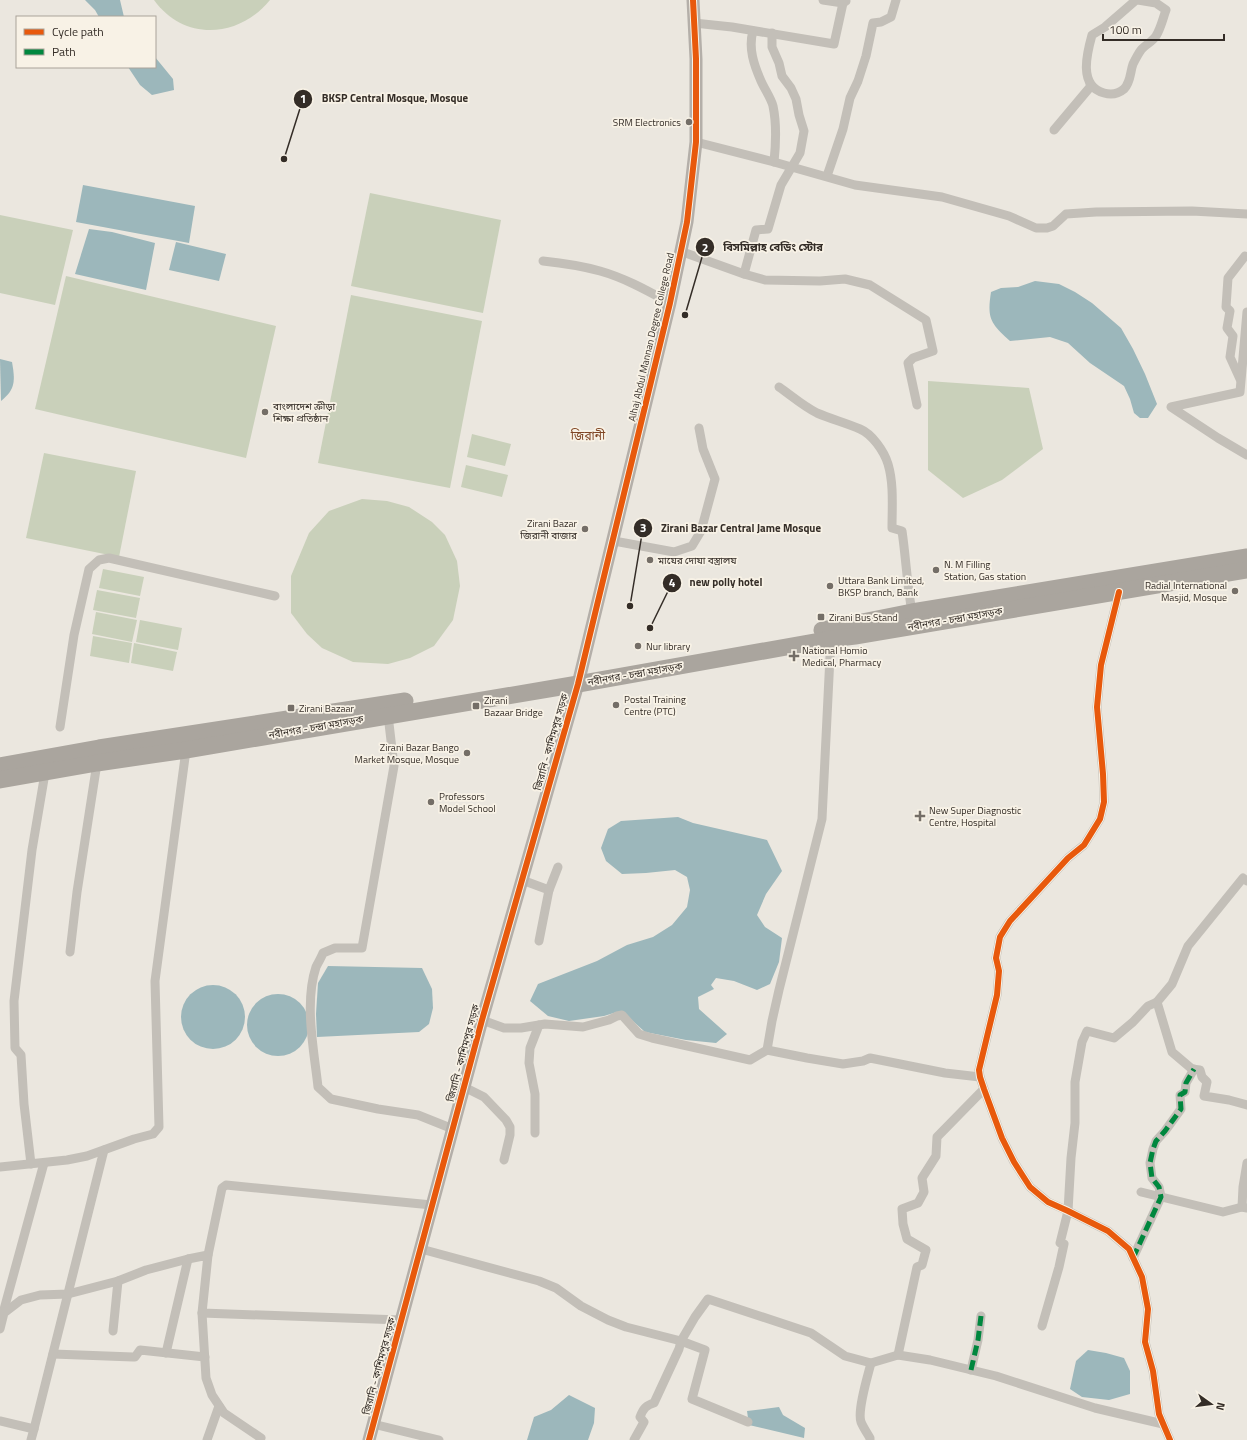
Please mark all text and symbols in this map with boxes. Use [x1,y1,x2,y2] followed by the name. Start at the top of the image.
[16,16,156,68] legend
[1103,16,1224,42] scale bar
[1109,20,1142,39] text: 100 m
[52,22,104,41] text: Cycle path
[52,42,76,61] text: Path
[293,87,476,110] callout: BKSP Central Mosque, Mosque
[300,89,306,108] text: 1
[322,90,469,106] text: BKSP Central Mosque, Mosque
[613,115,681,130] place label: SRM Electronics
[684,117,694,127] marker: SRM Electronics
[695,236,831,259] callout: বিসমিল্লাহ বেডিং স্টোর
[702,238,708,257] text: 2
[722,239,823,255] text: বিসমিল্লাহ বেডিং স্টোর
[624,251,678,423] street label: Alhaj Abdul Mannan Degree College Road
[272,399,336,426] place label: বাংলাদেশ ক্রীড়া শিক্ষা প্রতিষ্ঠান
[260,407,270,417] marker: বাংলাদেশ ক্রীড়া শিক্ষা প্রতিষ্ঠান
[570,426,606,445] district label: জিরানী
[519,516,578,543] place label: Zirani Bazar জিরানী বাজার
[633,517,829,540] callout: Zirani Bazar Central Jame Mosque
[640,518,646,537] text: 3
[661,520,821,536] text: Zirani Bazar Central Jame Mosque
[580,524,590,534] marker: Zirani Bazar জিরানী বাজার
[657,553,737,568] place label: মায়ের দোয়া বস্ত্রালয়
[645,555,655,565] marker: মায়ের দোয়া বস্ত্রালয়
[944,557,1026,584] place label: N. M Filling Station, Gas station
[931,565,941,575] marker: N. M Filling Station, Gas station
[662,571,771,594] callout: new polly hotel
[669,573,676,592] text: 4
[838,573,924,600] place label: Uttara Bank Limited, BKSP branch, Bank
[690,574,762,590] text: new polly hotel
[1145,578,1227,605] place label: Radial International Masjid, Mosque
[825,581,835,591] marker: Uttara Bank Limited, BKSP branch, Bank
[1230,586,1240,596] marker: Radial International Masjid, Mosque
[905,603,1005,635] street label: নবীনগর - চন্দ্রা মহাসড়ক
[829,610,898,625] place label: Zirani Bus Stand
[816,612,826,622] marker: Zirani Bus Stand
[646,639,690,654] place label: Nur library
[633,641,643,651] marker: Nur library
[802,643,881,670] place label: National Homio Medical, Pharmacy
[789,651,799,661] marker: National Homio Medical, Pharmacy
[585,658,685,690] street label: নবীনগর - চন্দ্রা মহাসড়ক
[530,691,572,793] street label: জিরানি - কাশিমপুর সড়ক
[624,692,686,719] place label: Postal Training Centre (PTC)
[484,693,543,720] place label: Zirani Bazaar Bridge
[611,700,621,710] marker: Postal Training Centre (PTC)
[299,701,355,716] place label: Zirani Bazaar
[471,701,481,711] marker: Zirani Bazaar Bridge
[286,703,296,713] marker: Zirani Bazaar
[266,711,366,743] street label: নবীনগর - চন্দ্রা মহাসড়ক
[355,740,459,767] place label: Zirani Bazar Bango Market Mosque, Mosque
[462,748,472,758] marker: Zirani Bazar Bango Market Mosque, Mosque
[439,789,496,816] place label: Professors Model School
[426,797,436,807] marker: Professors Model School
[929,803,1021,830] place label: New Super Diagnostic Centre, Hospital
[914,810,926,822] marker: New Super Diagnostic Centre, Hospital
[443,1002,483,1104] street label: জিরানি - কাশিমপুর সড়ক
[359,1315,399,1417] street label: জিরানি - কাশিমপুর সড়ক
[1191,1384,1231,1424] north arrow
[1212,1401,1229,1412] text: N

